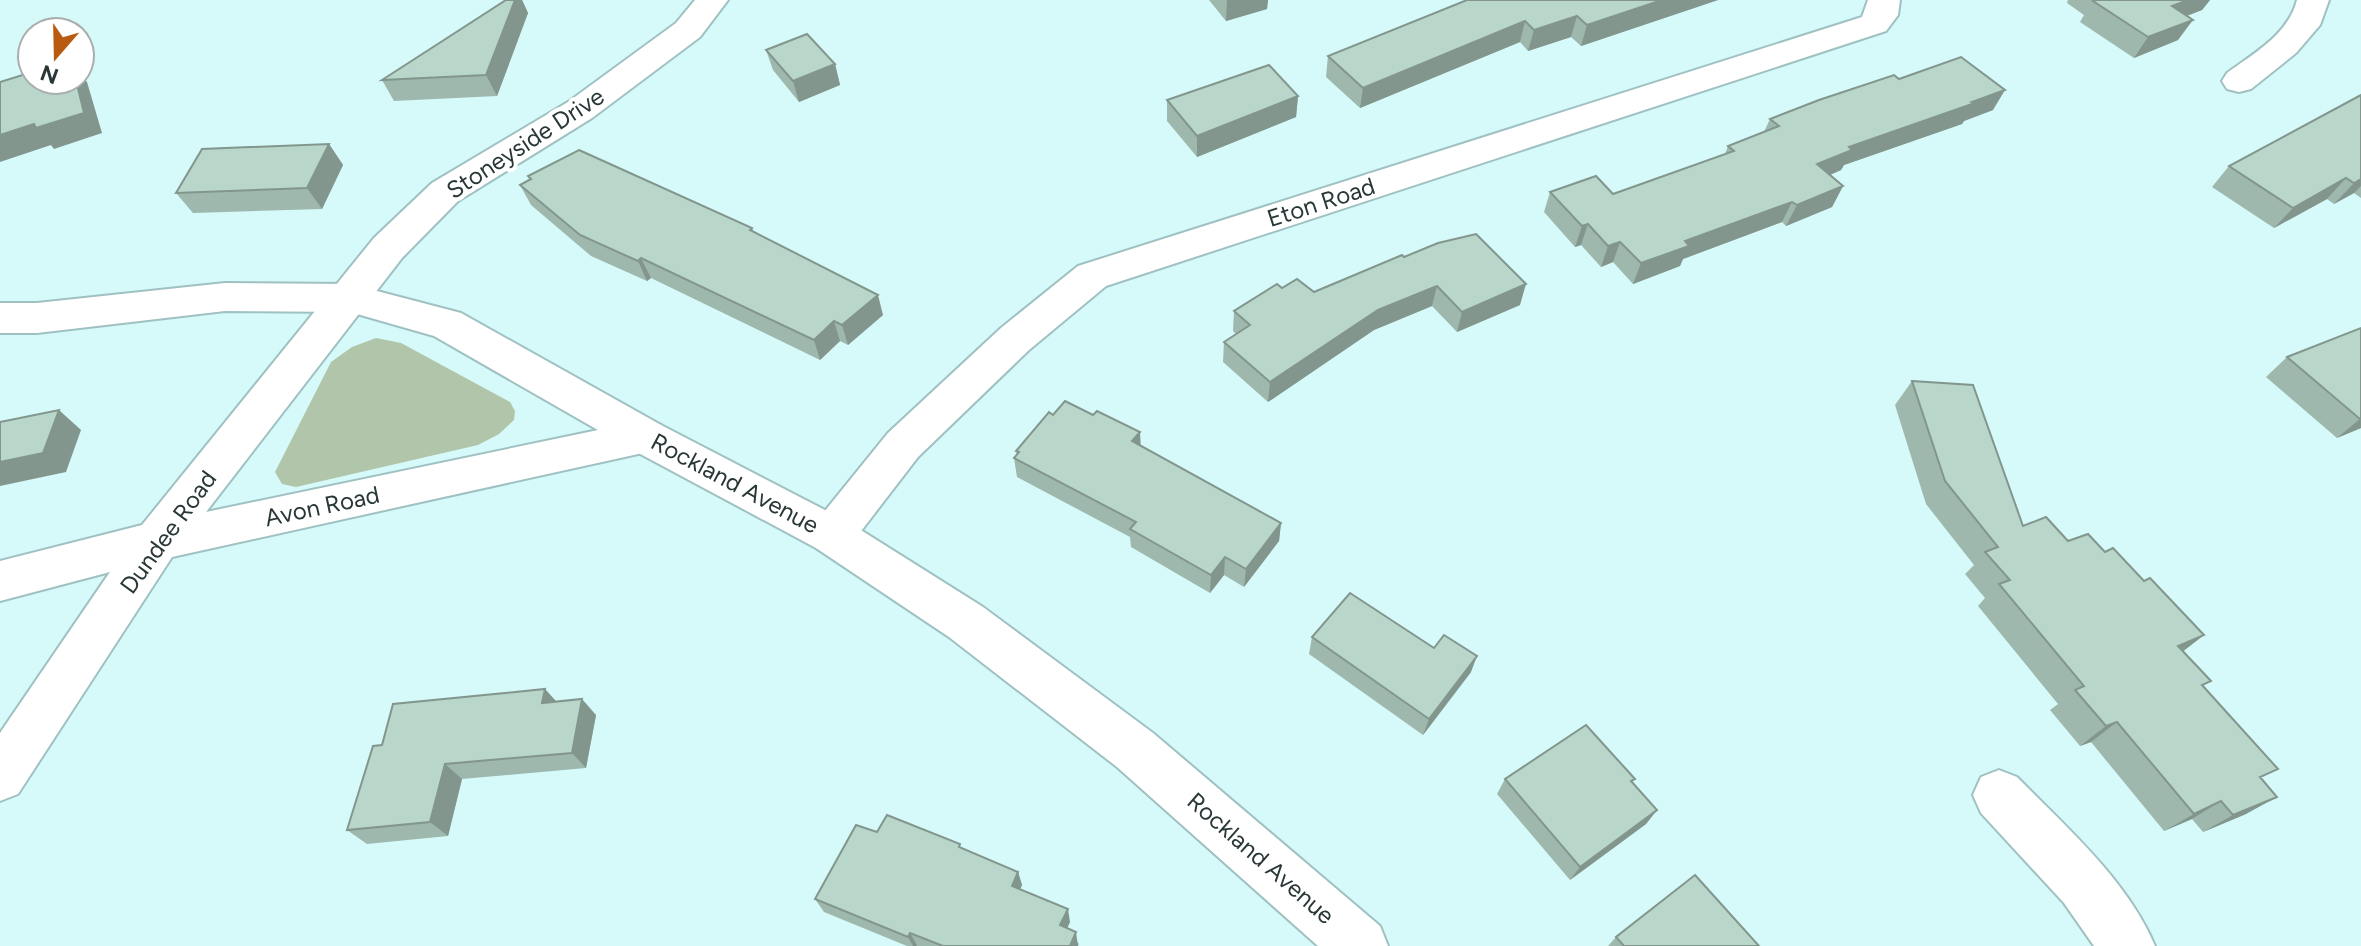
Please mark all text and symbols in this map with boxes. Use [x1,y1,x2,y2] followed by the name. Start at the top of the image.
[16,16,96,96] north arrow
[37,59,62,90] text: N
[441,81,609,205] street label: Stoneyside Drive
[1263,171,1379,233] street label: Eton Road
[646,427,824,539] street label: Rockland Avenue
[114,465,222,599] street label: Dundee Road
[262,480,382,532] street label: Avon Road
[1181,786,1341,930] street label: Rockland Avenue

